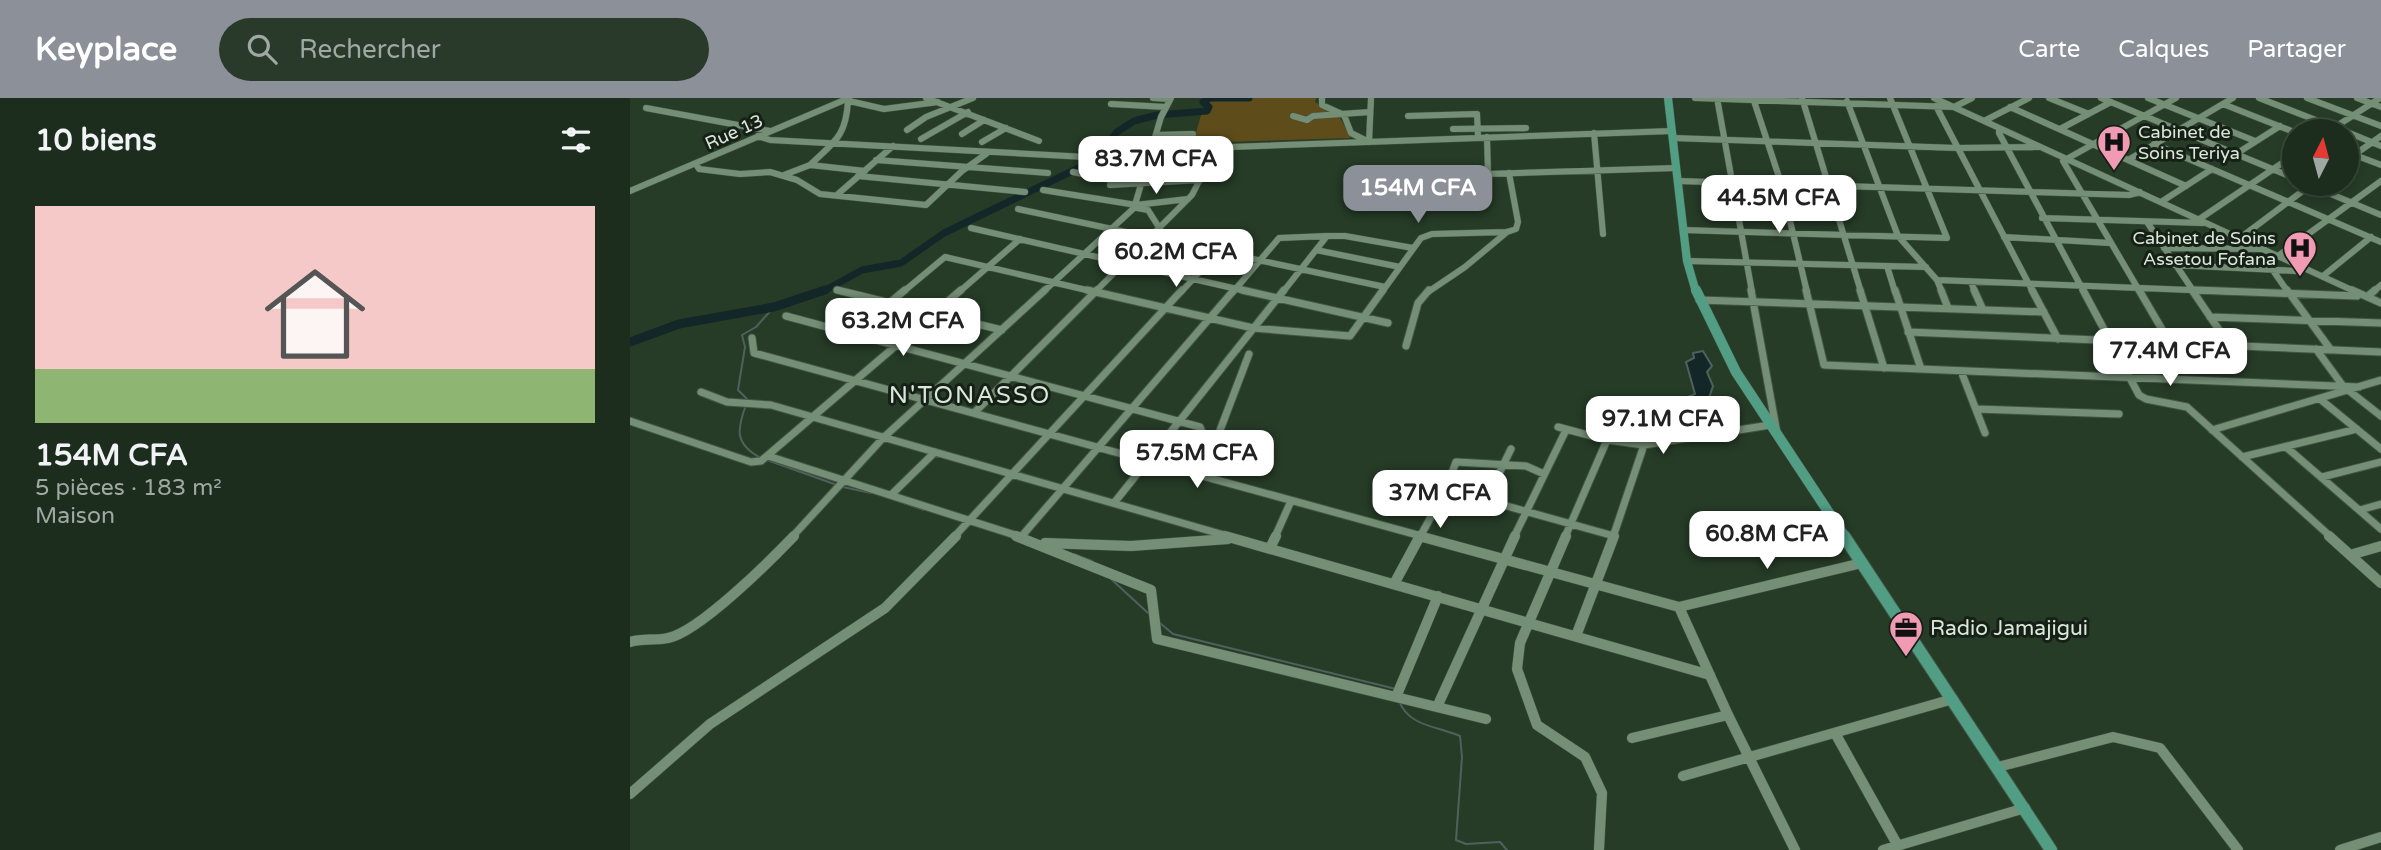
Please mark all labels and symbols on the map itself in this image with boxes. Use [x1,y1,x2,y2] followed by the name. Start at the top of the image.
[702,109,766,155] street label: Rue 13
[2282,119,2359,196] north arrow
[2138,121,2240,164] place label: Cabinet de Soins Teriya
[2095,123,2133,172] hospital icon: Cabinet de Soins Teriya
[1076,136,1236,196] pin: 83.7M CFA
[1346,166,1490,225] pin: 154M CFA
[1699,176,1859,235] pin: 44.5M CFA
[2132,227,2276,270] place label: Cabinet de Soins Assetou Fofana
[2281,229,2319,278] hospital icon: Cabinet de Soins Assetou Fofana
[1096,230,1256,289] pin: 60.2M CFA
[823,299,983,358] pin: 63.2M CFA
[2090,328,2250,388] pin: 77.4M CFA
[889,381,1051,410] district label: N'TONASSO
[1583,396,1743,456] pin: 97.1M CFA
[1117,430,1277,490] pin: 57.5M CFA
[1375,470,1505,530] pin: 37M CFA
[1687,512,1847,571] pin: 60.8M CFA
[1887,609,1925,658] office icon: Radio Jamajigui
[1930,616,2088,641] place label: Radio Jamajigui

